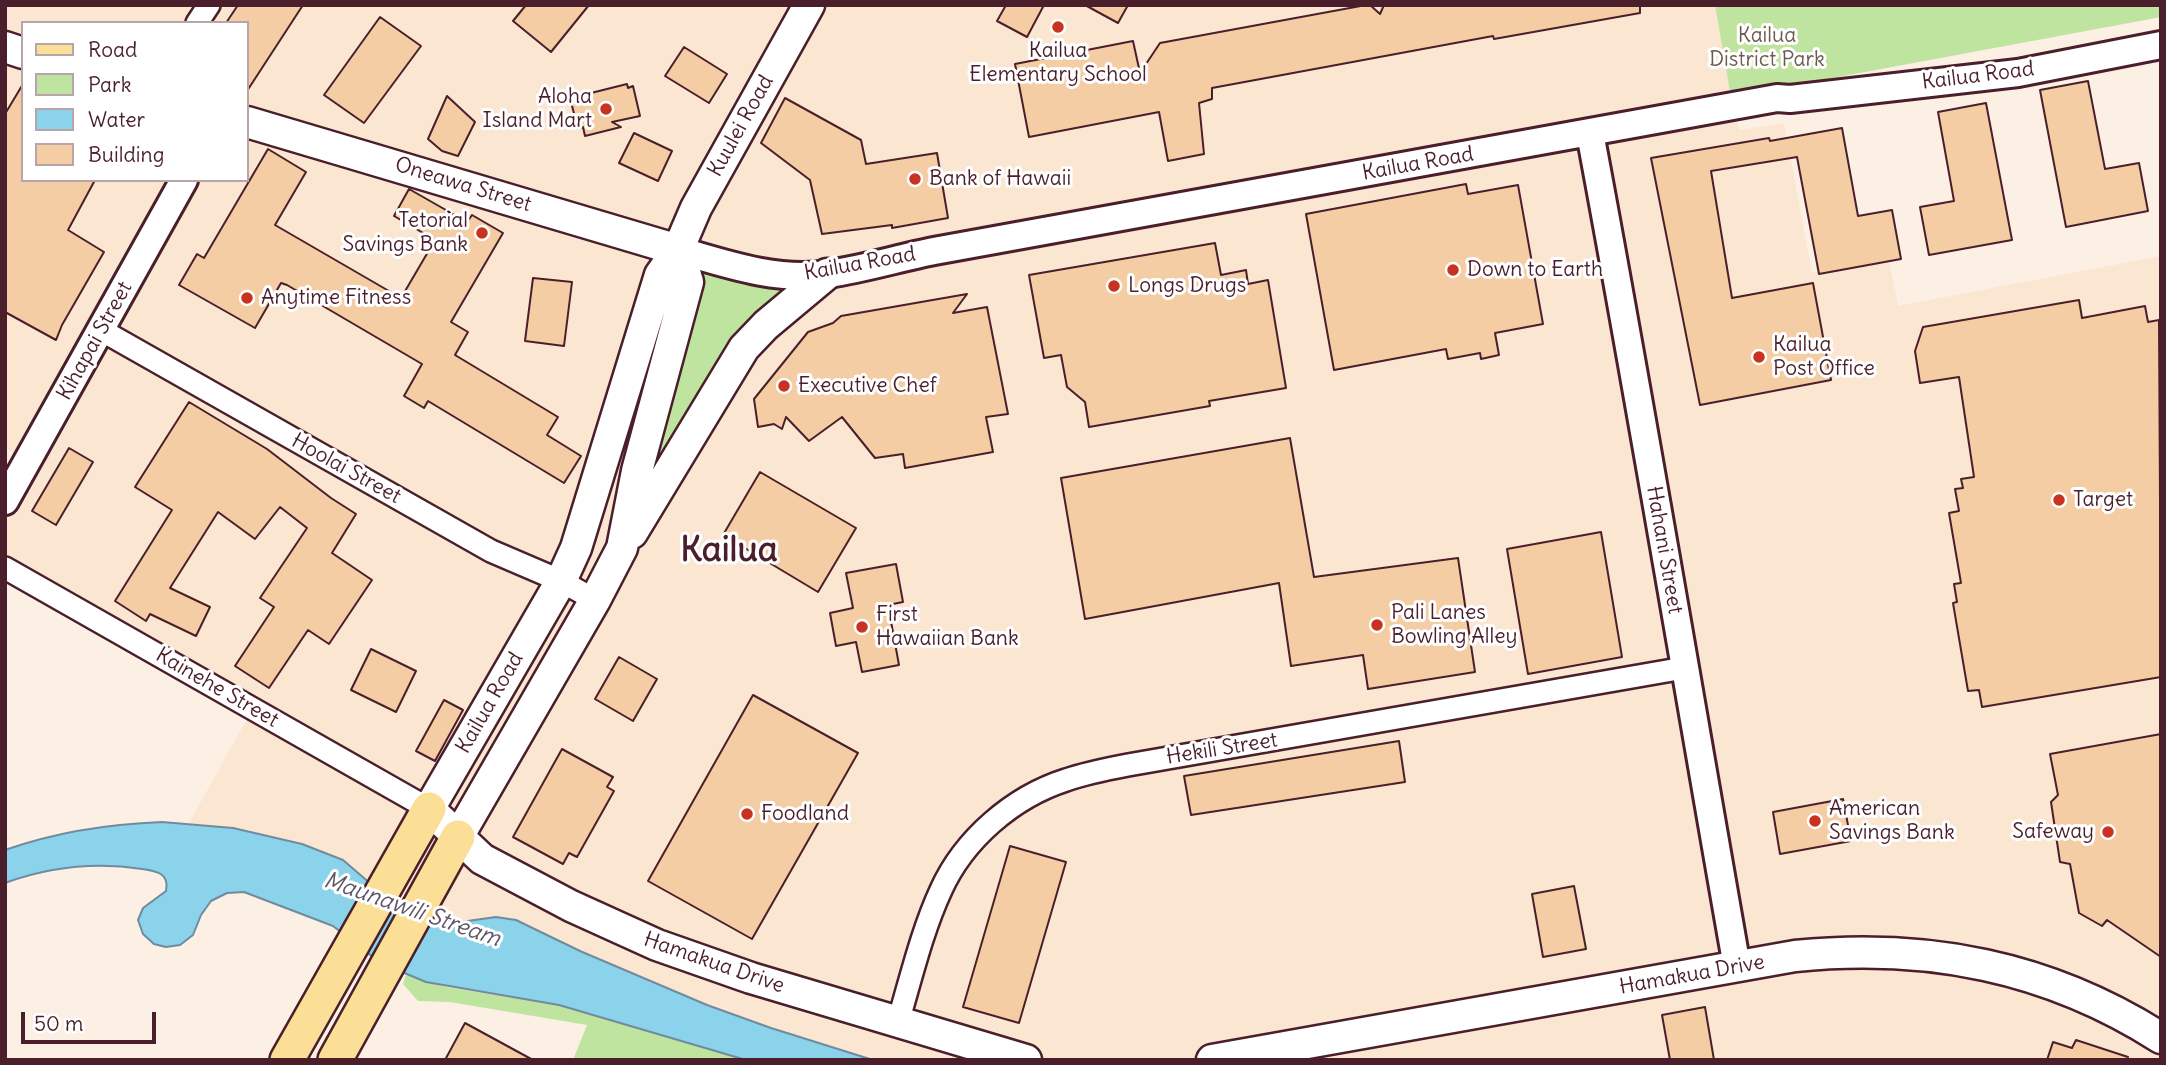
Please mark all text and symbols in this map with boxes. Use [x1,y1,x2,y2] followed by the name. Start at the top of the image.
[1050,19,1066,35] marker: Kailua Elementary School
[21,21,248,182] legend
[1709,23,1825,73] park label: Kailua District Park
[88,36,137,63] text: Road
[969,38,1147,88] place label: Kailua Elementary School
[1921,57,2035,95] street label: Kailua Road
[88,71,131,98] text: Park
[703,71,779,181] street label: Kuulei Road
[483,84,592,134] place label: Aloha Island Mart
[598,101,614,117] marker: Aloha Island Mart
[88,106,145,133] text: Water
[88,141,164,168] text: Building
[1360,142,1476,186] street label: Kailua Road
[392,152,534,218] street label: Oneawa Street
[929,166,1071,192] place label: Bank of Hawaii
[907,171,923,187] marker: Bank of Hawaii
[342,208,468,258] place label: Tetorial Savings Bank
[474,225,490,241] marker: Tetorial Savings Bank
[802,242,918,286] street label: Kailua Road
[1467,257,1603,283] place label: Down to Earth
[1445,262,1461,278] marker: Down to Earth
[1128,273,1246,299] place label: Longs Drugs
[52,277,138,405] street label: Kihapai Street
[1106,278,1122,294] marker: Longs Drugs
[261,285,411,311] place label: Anytime Fitness
[239,290,255,306] marker: Anytime Fitness
[1773,332,1875,382] place label: Kailua Post Office
[1751,349,1767,365] marker: Kailua Post Office
[798,373,937,399] place label: Executive Chef
[776,378,792,394] marker: Executive Chef
[287,429,405,509] street label: Hoolai Street
[1640,484,1688,616] street label: Hahani Street
[2073,487,2133,513] place label: Target
[2051,492,2067,508] marker: Target
[680,530,778,572] district label: Kailua
[1391,600,1517,650] place label: Pali Lanes Bowling Alley
[876,602,1019,652] place label: First Hawaiian Bank
[1369,617,1385,633] marker: Pali Lanes Bowling Alley
[854,619,870,635] marker: First Hawaiian Bank
[151,643,283,733] street label: Kainehe Street
[451,648,529,758] street label: Kailua Road
[1165,728,1279,770] street label: Hekili Street
[1829,796,1955,846] place label: American Savings Bank
[761,801,849,827] place label: Foodland
[739,806,755,822] marker: Foodland
[1807,813,1823,829] marker: American Savings Bank
[2012,819,2094,845] place label: Safeway
[2100,824,2116,840] marker: Safeway
[320,867,504,953] water label: Maunawili Stream
[640,927,788,999] street label: Hamakua Drive
[1617,950,1767,1000] street label: Hamakua Drive
[24,998,159,1042] scale bar
[34,1010,83,1037] text: 50 m

